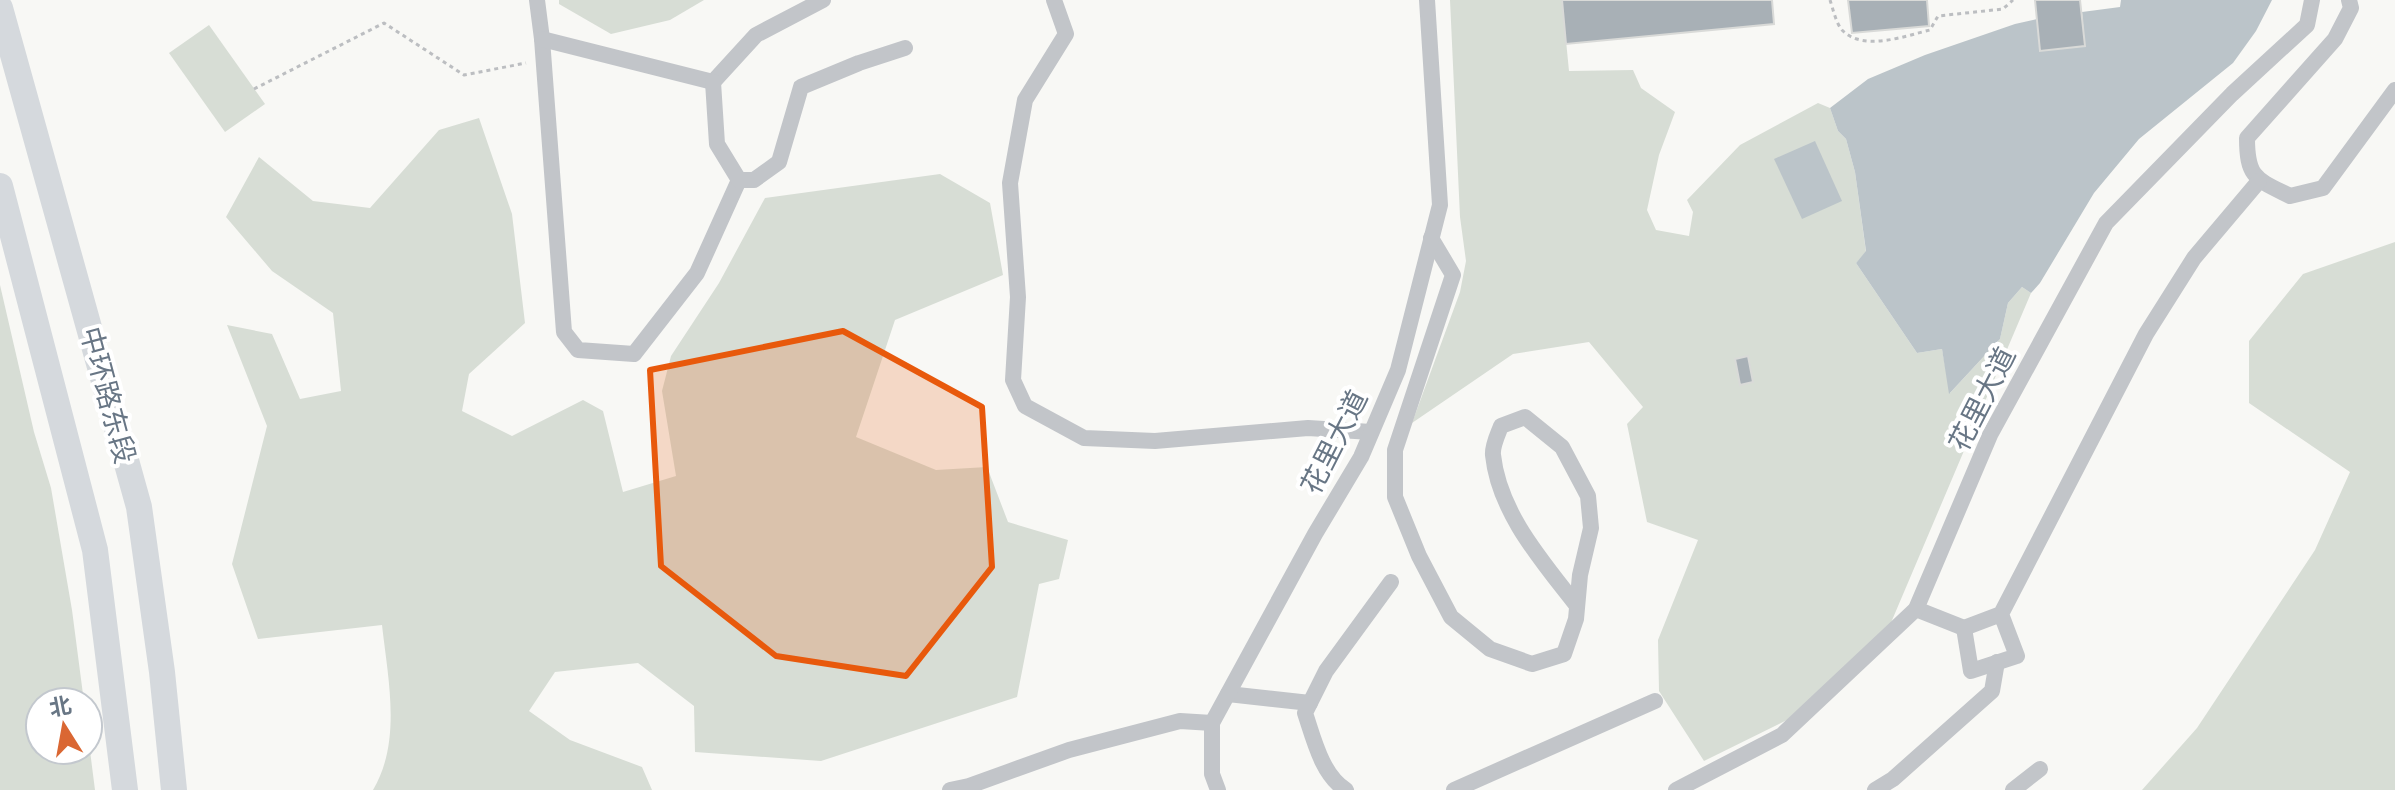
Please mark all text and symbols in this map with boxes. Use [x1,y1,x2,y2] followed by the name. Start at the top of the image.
[72,322,144,468] street label: 中环路东段
[1940,340,2024,458] street label: 花里大道
[1292,383,1376,501] street label: 花里大道
[24,686,104,766] north arrow
[47,690,74,723] text: 北

